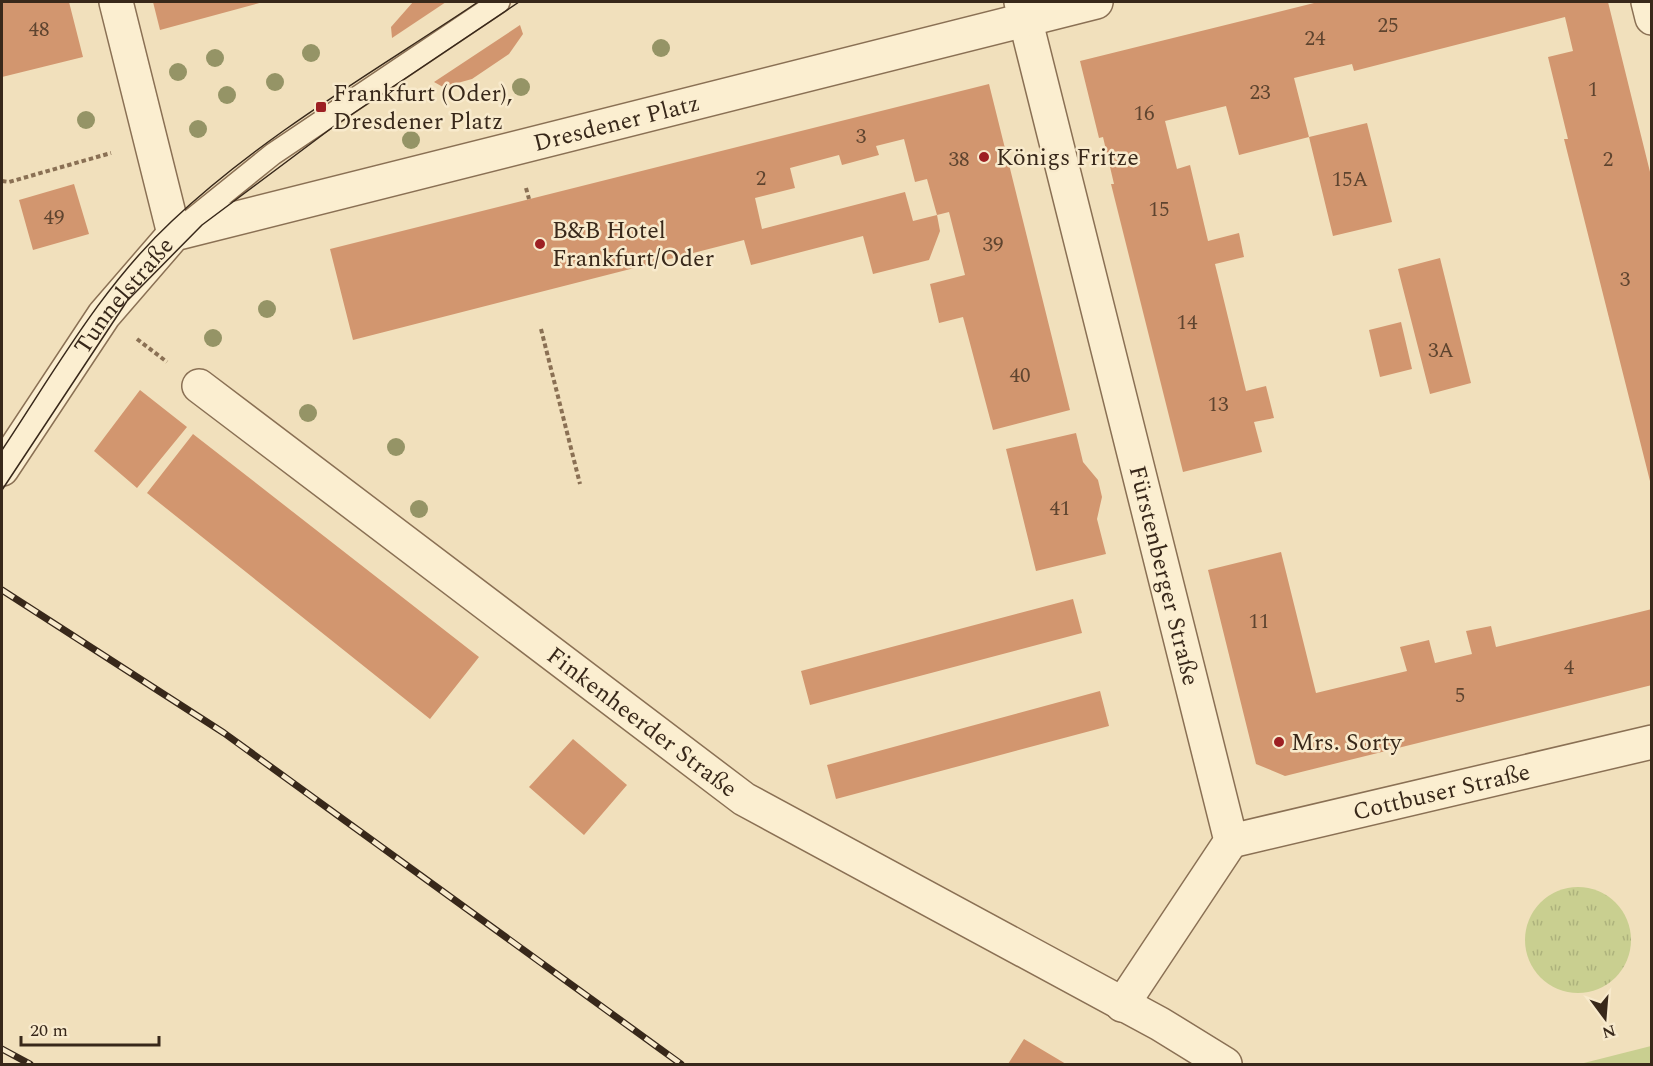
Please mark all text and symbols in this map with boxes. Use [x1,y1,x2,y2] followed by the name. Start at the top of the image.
[1378,10,1399,42] house number: 25
[29,14,50,46] house number: 48
[1305,23,1326,55] house number: 24
[1588,74,1598,106] house number: 1
[333,76,513,140] place label: Frankfurt (Oder), Dresdener Platz
[1250,77,1271,109] house number: 23
[530,85,704,162] street label: Dresdener Platz
[1134,98,1155,130] house number: 16
[314,100,328,114] marker: Frankfurt (Oder), Dresdener Platz
[856,121,867,153] house number: 3
[996,140,1139,176] place label: Königs Fritze
[949,144,970,176] house number: 38
[1603,144,1613,176] house number: 2
[977,150,991,164] marker: Königs Fritze
[756,163,766,195] house number: 2
[1332,164,1369,196] house number: 15A
[1149,194,1170,226] house number: 15
[44,202,65,234] house number: 49
[552,213,714,277] place label: B&B Hotel Frankfurt/Oder
[66,229,183,362] street label: Tunnelstraße
[983,229,1004,261] house number: 39
[533,237,547,251] marker: B&B Hotel Frankfurt/Oder
[1620,264,1631,296] house number: 3
[1177,307,1198,339] house number: 14
[1428,335,1454,367] house number: 3A
[1010,360,1031,392] house number: 40
[1208,389,1229,421] house number: 13
[1119,462,1208,689] street label: Fürstenberger Straße
[1050,493,1071,525] house number: 41
[1249,606,1270,638] house number: 11
[539,638,745,807] street label: Finkenheerder Straße
[1564,652,1575,684] house number: 4
[1455,680,1465,712] house number: 5
[1291,725,1403,761] place label: Mrs. Sorty
[1272,735,1286,749] marker: Mrs. Sorty
[1349,754,1534,831] street label: Cottbuser Straße
[1575,988,1635,1048] north arrow
[21,1009,159,1047] scale bar
[30,1017,68,1044] text: 20 m
[1599,1018,1618,1045] text: N

